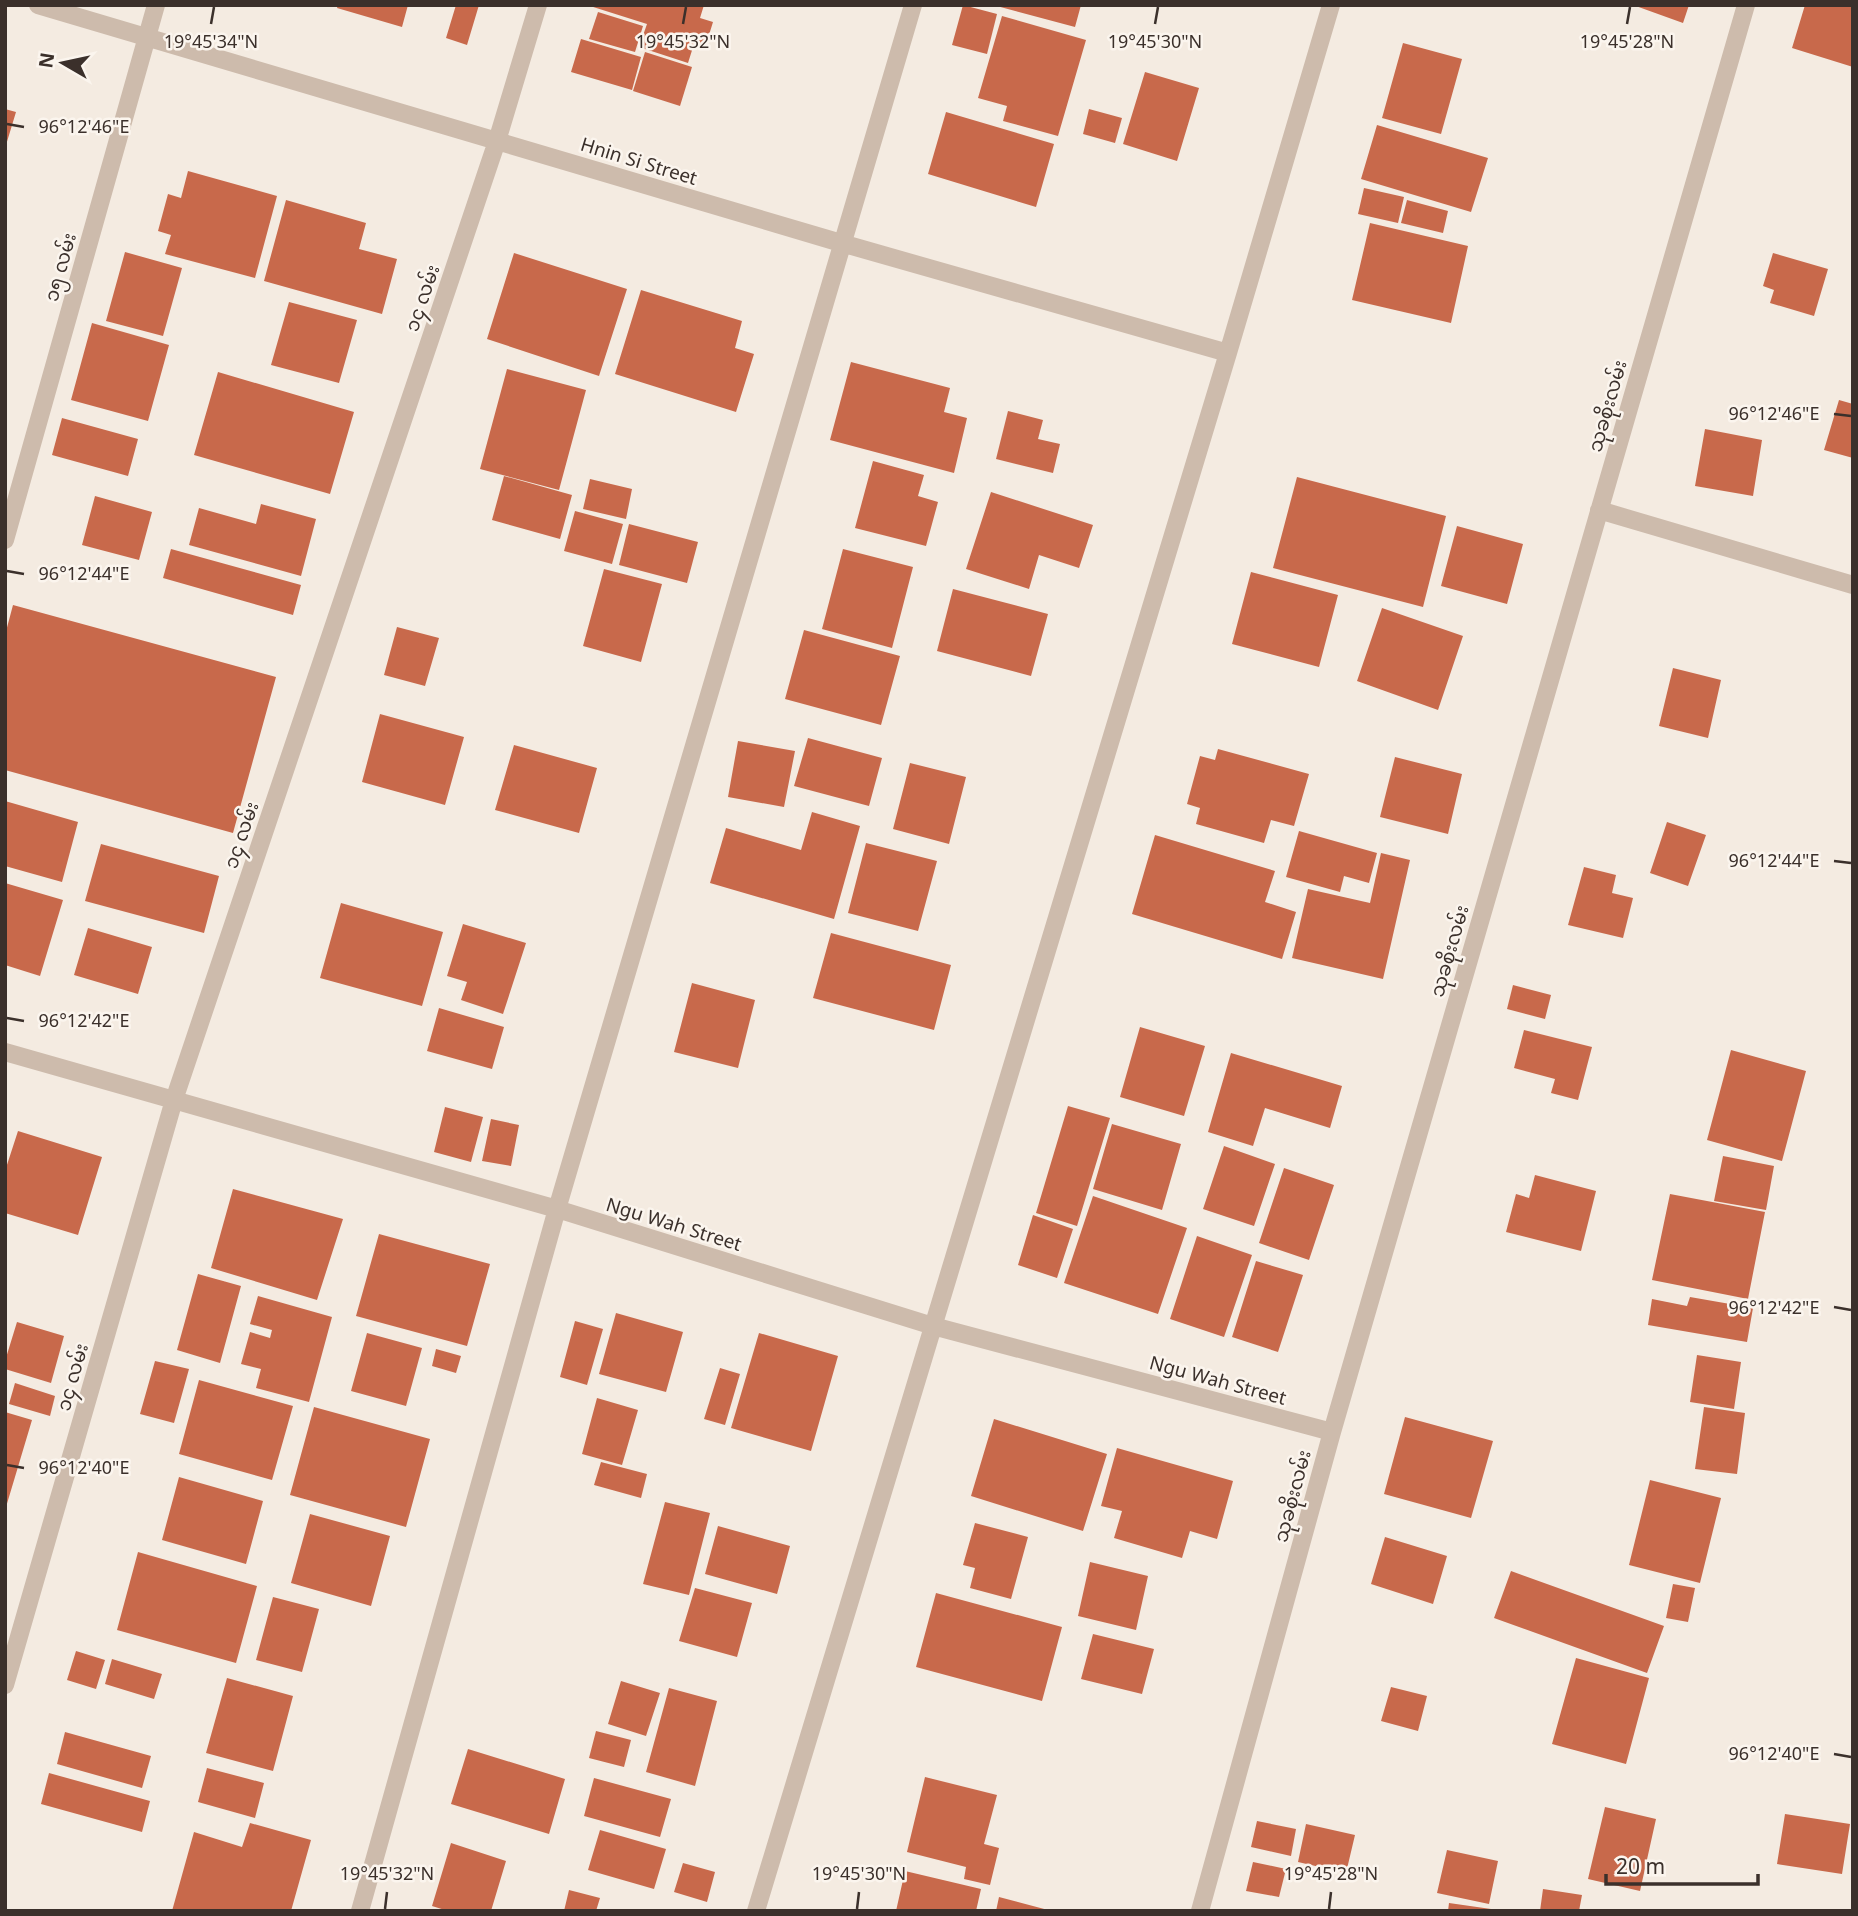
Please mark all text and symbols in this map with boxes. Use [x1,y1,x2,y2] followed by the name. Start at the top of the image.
[28,28,98,98] north arrow
[164,29,258,53] text: 19°45'34"N
[636,29,730,53] text: 19°45'32"N
[1108,29,1202,53] text: 19°45'30"N
[1580,29,1674,53] text: 19°45'28"N
[32,51,60,70] text: N
[39,114,129,138] text: 96°12'46"E
[577,131,701,191] street label: Hnin Si Street
[37,229,85,305] street label: ၁၅ လမ်း
[397,261,448,336] street label: ၁၄ လမ်း
[1581,357,1636,456] street label: သုခစိုးလမ်း
[1729,401,1819,425] text: 96°12'46"E
[39,561,129,585] text: 96°12'44"E
[216,798,267,873] street label: ၁၄ လမ်း
[1729,848,1819,872] text: 96°12'44"E
[1423,902,1478,1001] street label: သုခစိုးလမ်း
[39,1008,129,1032] text: 96°12'42"E
[603,1191,745,1257] street label: Ngu Wah Street
[1729,1295,1819,1319] text: 96°12'42"E
[49,1340,97,1415] street label: ၁၄ လမ်း
[1147,1349,1289,1411] street label: Ngu Wah Street
[1266,1447,1321,1546] street label: သုခစိုးလမ်း
[39,1455,129,1479] text: 96°12'40"E
[1729,1741,1819,1765] text: 96°12'40"E
[1606,1842,1758,1886] scale bar
[1616,1852,1665,1880] text: 20 m
[340,1861,434,1885] text: 19°45'32"N
[812,1861,906,1885] text: 19°45'30"N
[1284,1861,1378,1885] text: 19°45'28"N

